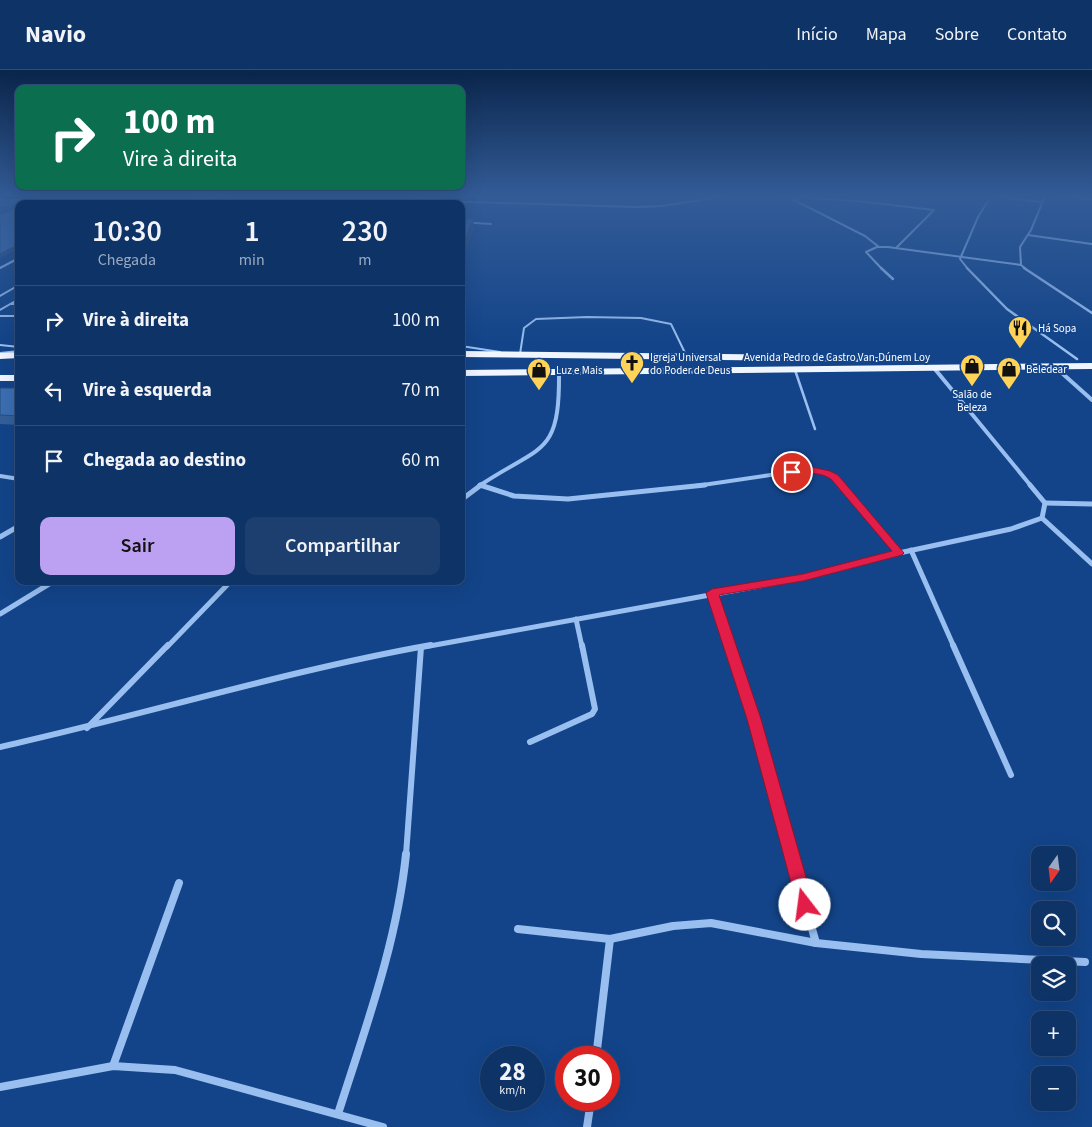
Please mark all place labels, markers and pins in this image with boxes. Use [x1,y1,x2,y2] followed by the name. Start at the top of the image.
[1007,315,1033,349] restaurant icon: Há Sopa
[1038,321,1076,336] place label: Há Sopa
[619,350,645,384] church icon: Igreja Universal do Poder de Deus
[650,350,731,378] place label: Igreja Universal do Poder de Deus
[959,353,985,387] shop icon: Salão de Beleza
[996,356,1022,390] shop icon: Beledear
[526,357,552,391] shop icon: Luz e Mais
[1026,362,1067,377] place label: Beledear
[556,363,603,378] place label: Luz e Mais
[952,387,992,415] place label: Salão de Beleza
[771,451,813,493] pin

